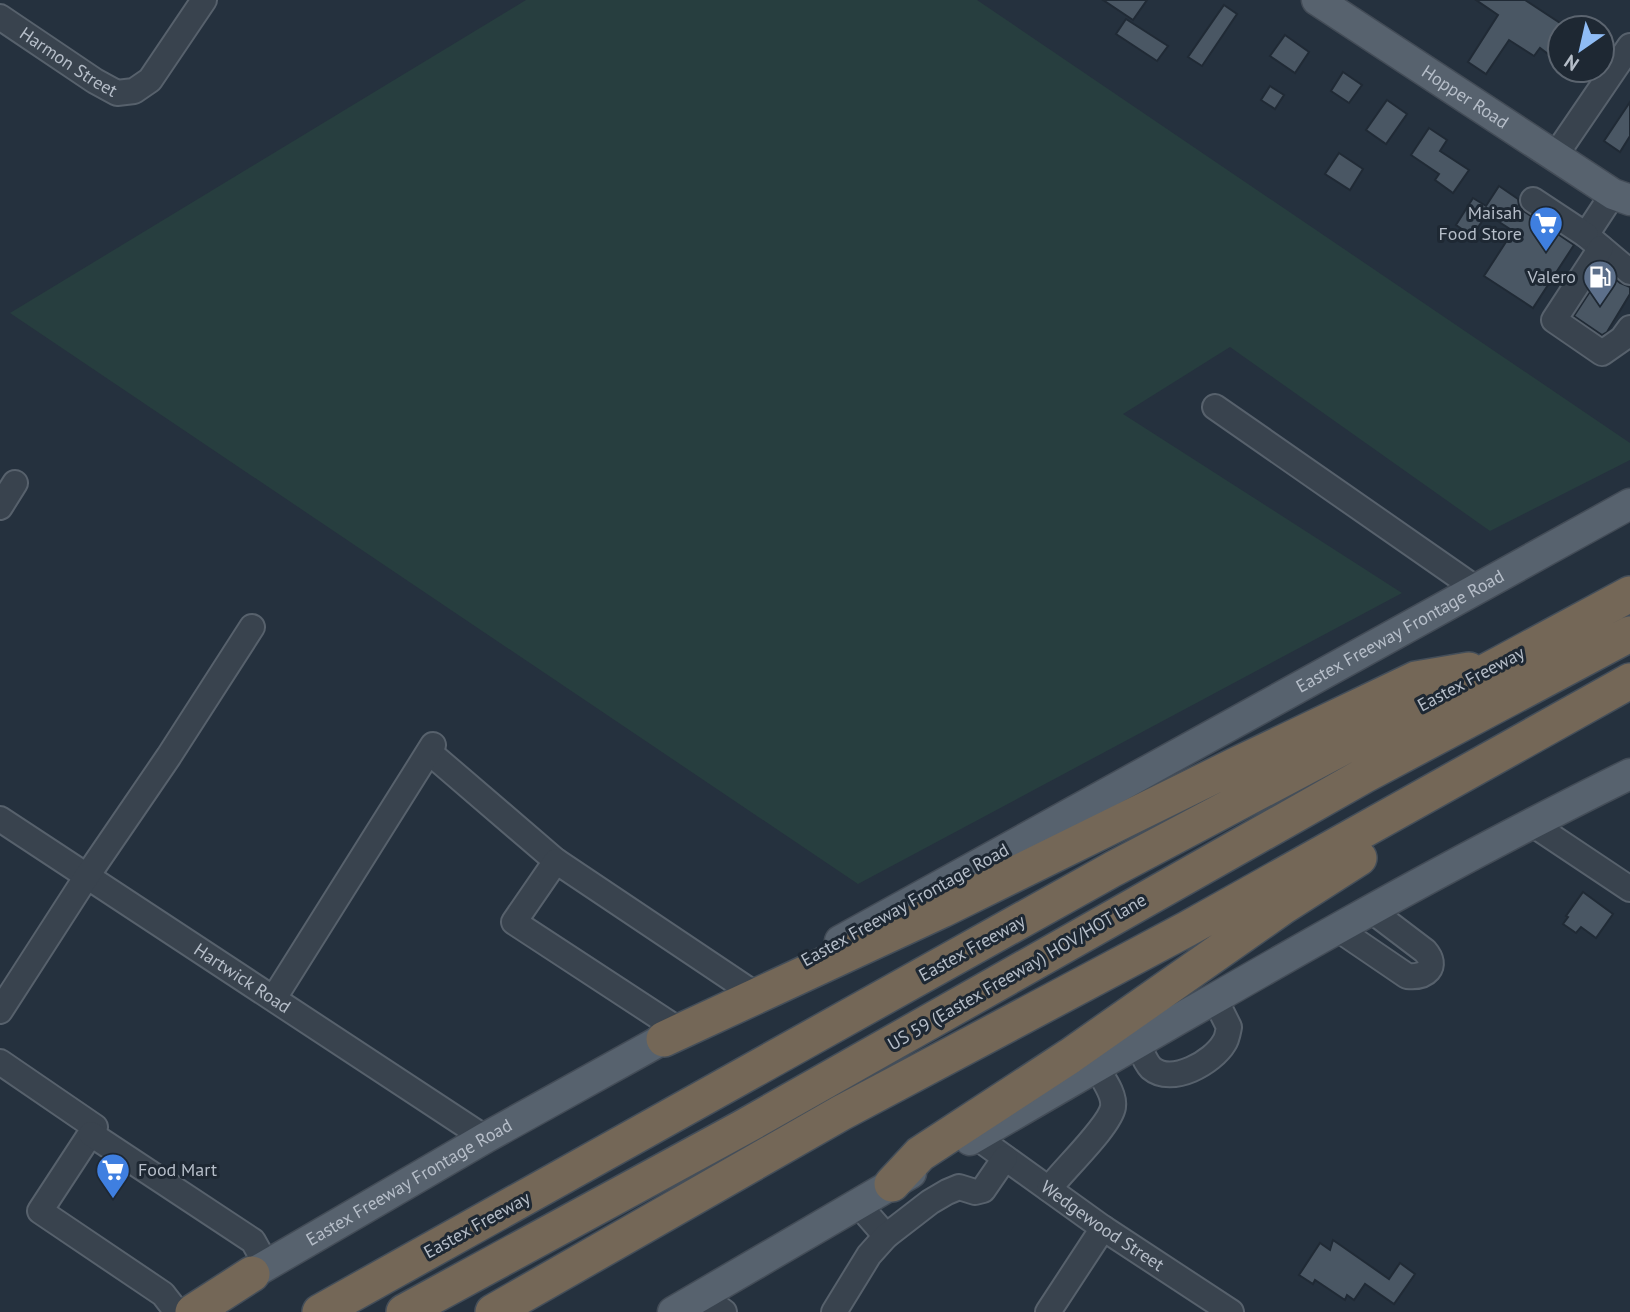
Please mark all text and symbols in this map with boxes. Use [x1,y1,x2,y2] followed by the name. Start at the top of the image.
[1546,14,1616,84] north arrow
[15,22,121,102] street label: Harmon Street
[1560,50,1583,77] text: N
[1417,60,1513,133] street label: Hopper Road
[1439,201,1522,245] place label: Maisah Food Store
[1527,204,1565,253] supermarket icon: Maisah Food Store
[1581,258,1619,307] fuel station icon: Valero
[1527,265,1576,288] place label: Valero
[1293,564,1509,696] street label: Eastex Freeway Frontage Road
[1414,642,1528,716] street label: Eastex Freeway
[797,839,1013,971] street label: Eastex Freeway Frontage Road
[883,888,1150,1055] street label: US 59 (Eastex Freeway) HOV/HOT lane
[915,910,1029,986] street label: Eastex Freeway
[190,938,295,1018] street label: Hartwick Road
[303,1114,517,1250] street label: Eastex Freeway Frontage Road
[94,1151,132,1200] supermarket icon: Food Mart
[138,1158,217,1181] place label: Food Mart
[1037,1175,1169,1276] street label: Wedgewood Street
[420,1187,534,1263] street label: Eastex Freeway

